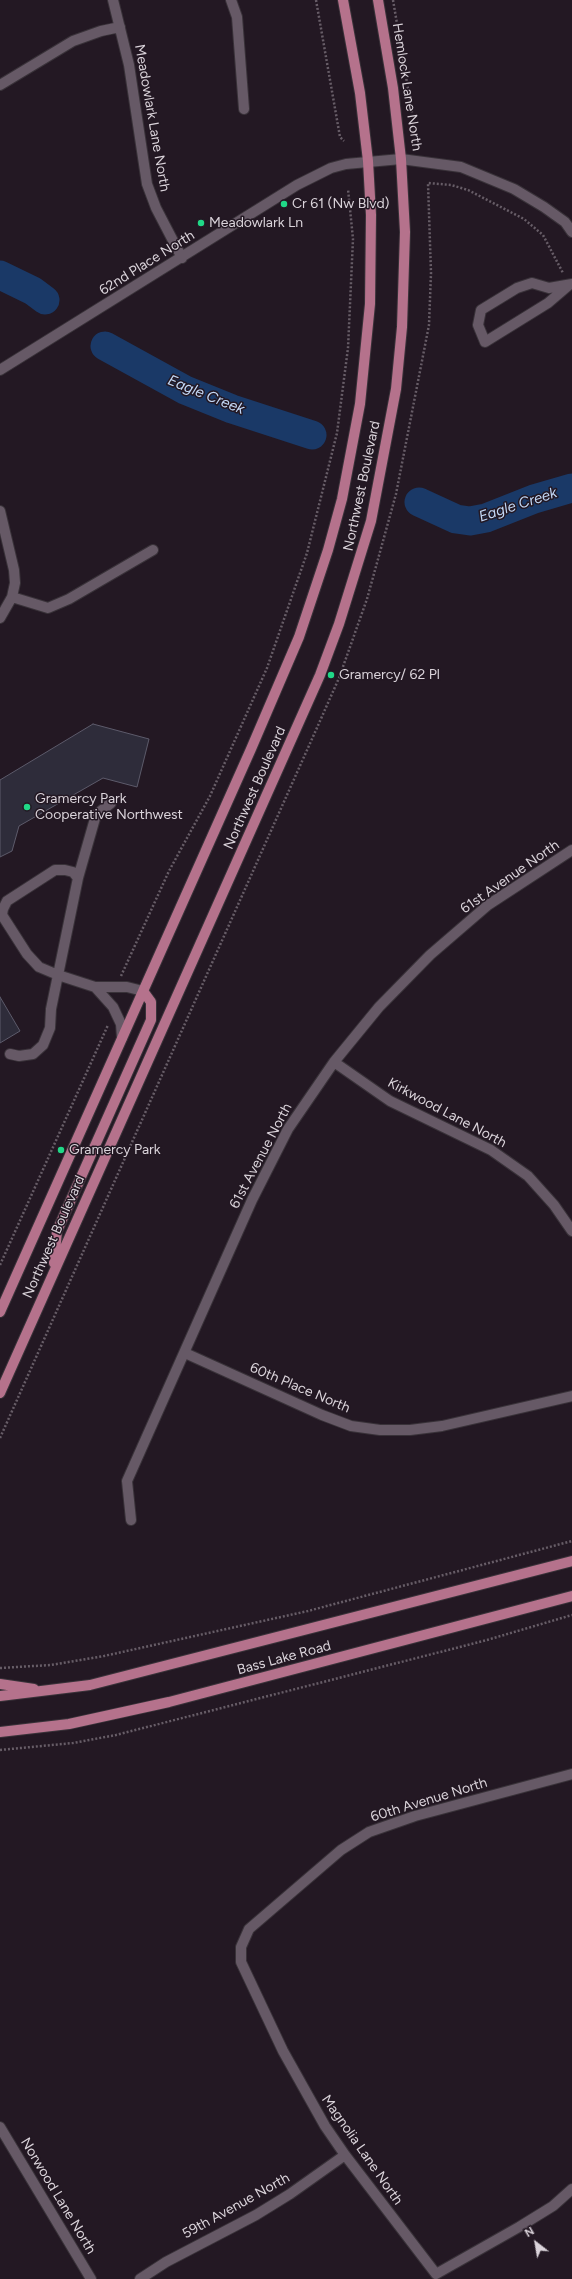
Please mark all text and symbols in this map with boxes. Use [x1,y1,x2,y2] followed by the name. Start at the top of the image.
[389,22,425,152] street label: Hemlock Lane North
[131,43,173,193] street label: Meadowlark Lane North
[292,196,390,212] place label: Cr 61 (Nw Blvd)
[279,199,289,209] marker: Cr 61 (Nw Blvd)
[209,215,303,231] place label: Meadowlark Ln
[196,218,206,228] marker: Meadowlark Ln
[96,227,198,299] street label: 62nd Place North
[165,371,247,419] water label: Eagle Creek
[340,419,384,553] street label: Northwest Boulevard
[477,484,559,526] water label: Eagle Creek
[339,667,440,683] place label: Gramercy/ 62 Pl
[326,670,336,680] marker: Gramercy/ 62 Pl
[220,724,290,852] street label: Northwest Boulevard
[35,791,183,824] place label: Gramercy Park Cooperative Northwest
[22,802,32,812] marker: Gramercy Park Cooperative Northwest
[457,837,563,917] street label: 61st Avenue North
[385,1075,509,1151] street label: Kirkwood Lane North
[226,1101,296,1211] street label: 61st Avenue North
[69,1142,161,1158] place label: Gramercy Park
[56,1145,66,1155] marker: Gramercy Park
[19,1173,89,1301] street label: Northwest Boulevard
[247,1359,353,1417] street label: 60th Place North
[235,1637,333,1679] street label: Bass Lake Road
[369,1774,489,1826] street label: 60th Avenue North
[318,2092,406,2208] street label: Magnolia Lane North
[17,2135,99,2257] street label: Norwood Lane North
[179,2170,293,2242] street label: 59th Avenue North
[516,2223,556,2263] north arrow
[523,2225,537,2240] text: N

